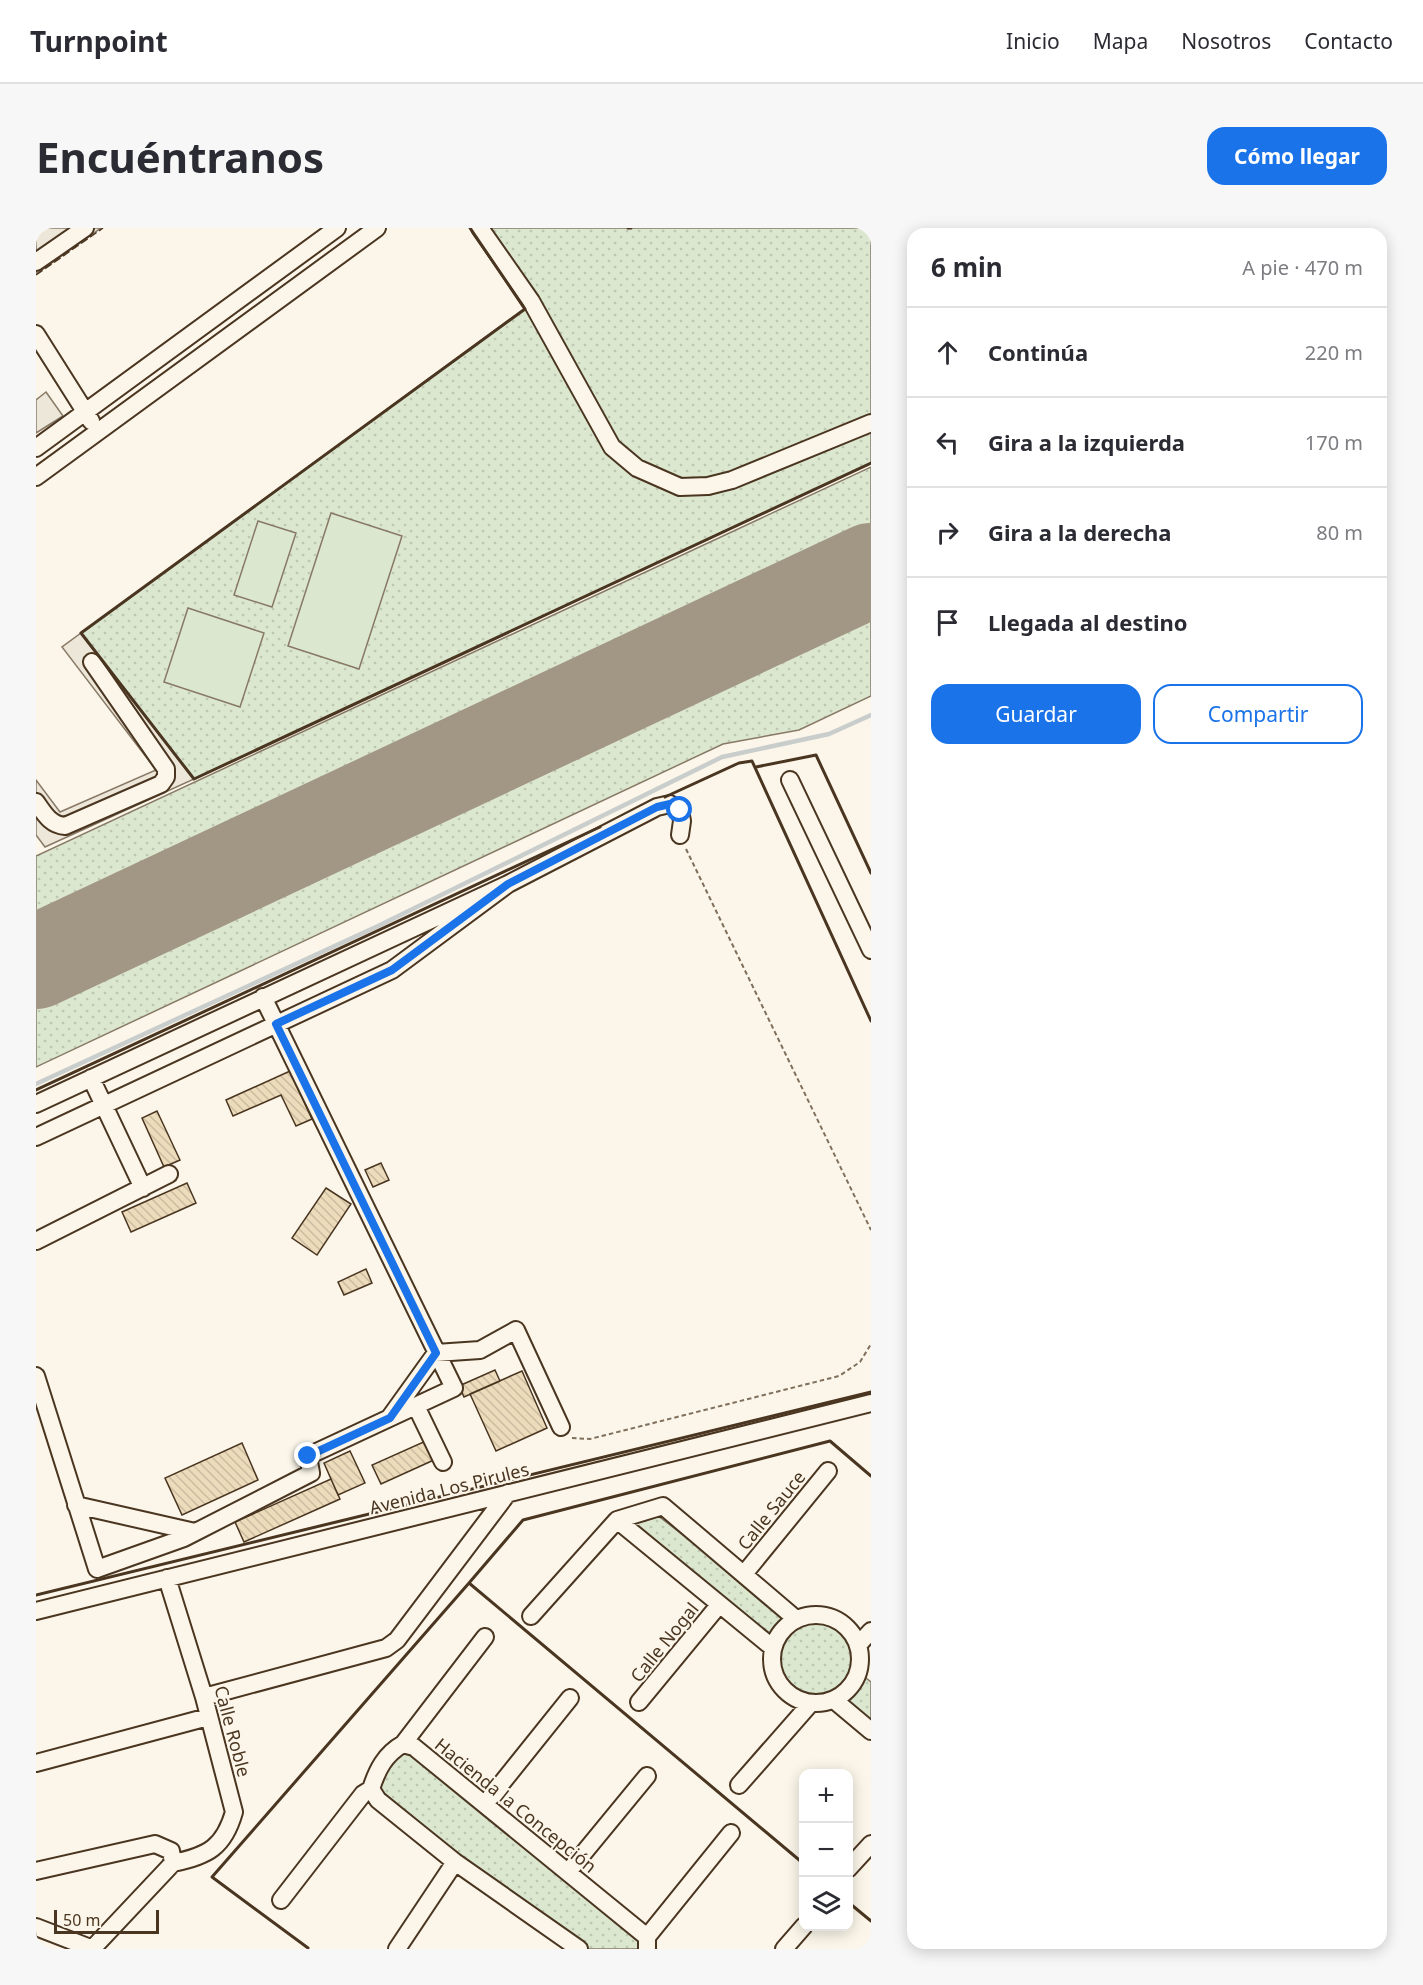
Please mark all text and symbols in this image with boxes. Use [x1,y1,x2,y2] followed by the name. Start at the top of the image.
[30,22,168,60] text: Turnpoint
[1006,27,1060,55] text: Inicio
[1093,27,1148,55] text: Mapa
[1181,27,1271,55] text: Nosotros
[1304,27,1393,55] text: Contacto
[1207,127,1387,185] button: Cómo llegar
[36,128,324,185] text: Encuéntranos
[931,249,1003,285] text: 6 min
[1242,254,1363,281] text: A pie · 470 m
[931,336,964,369] icon: ahead
[988,337,1088,367] text: Continúa
[1305,339,1363,366] text: 220 m
[931,426,964,459] icon: left
[988,427,1185,457] text: Gira a la izquierda
[1305,429,1363,456] text: 170 m
[931,516,964,549] icon: right
[988,517,1172,547] text: Gira a la derecha
[1316,519,1363,546] text: 80 m
[931,606,964,639] icon: arrive
[988,607,1188,637] text: Llegada al destino
[931,684,1141,744] button: Guardar
[1153,684,1363,744] button: Compartir
[666,796,692,822] route start
[294,1442,320,1468] route end
[367,1457,531,1519] street label: Avenida Los Pirules
[732,1465,810,1555] street label: Calle Sauce
[624,1597,704,1687] street label: Calle Nogal
[209,1683,257,1779] street label: Calle Roble
[430,1732,602,1878] street label: Hacienda la Concepción
[799,1769,853,1931] map controls
[799,1769,853,1823] button: +
[799,1823,853,1877] button: −
[799,1877,853,1931] button: layers
[54,1907,159,1934] scale bar
[63,1909,100,1931] text: 50 m

